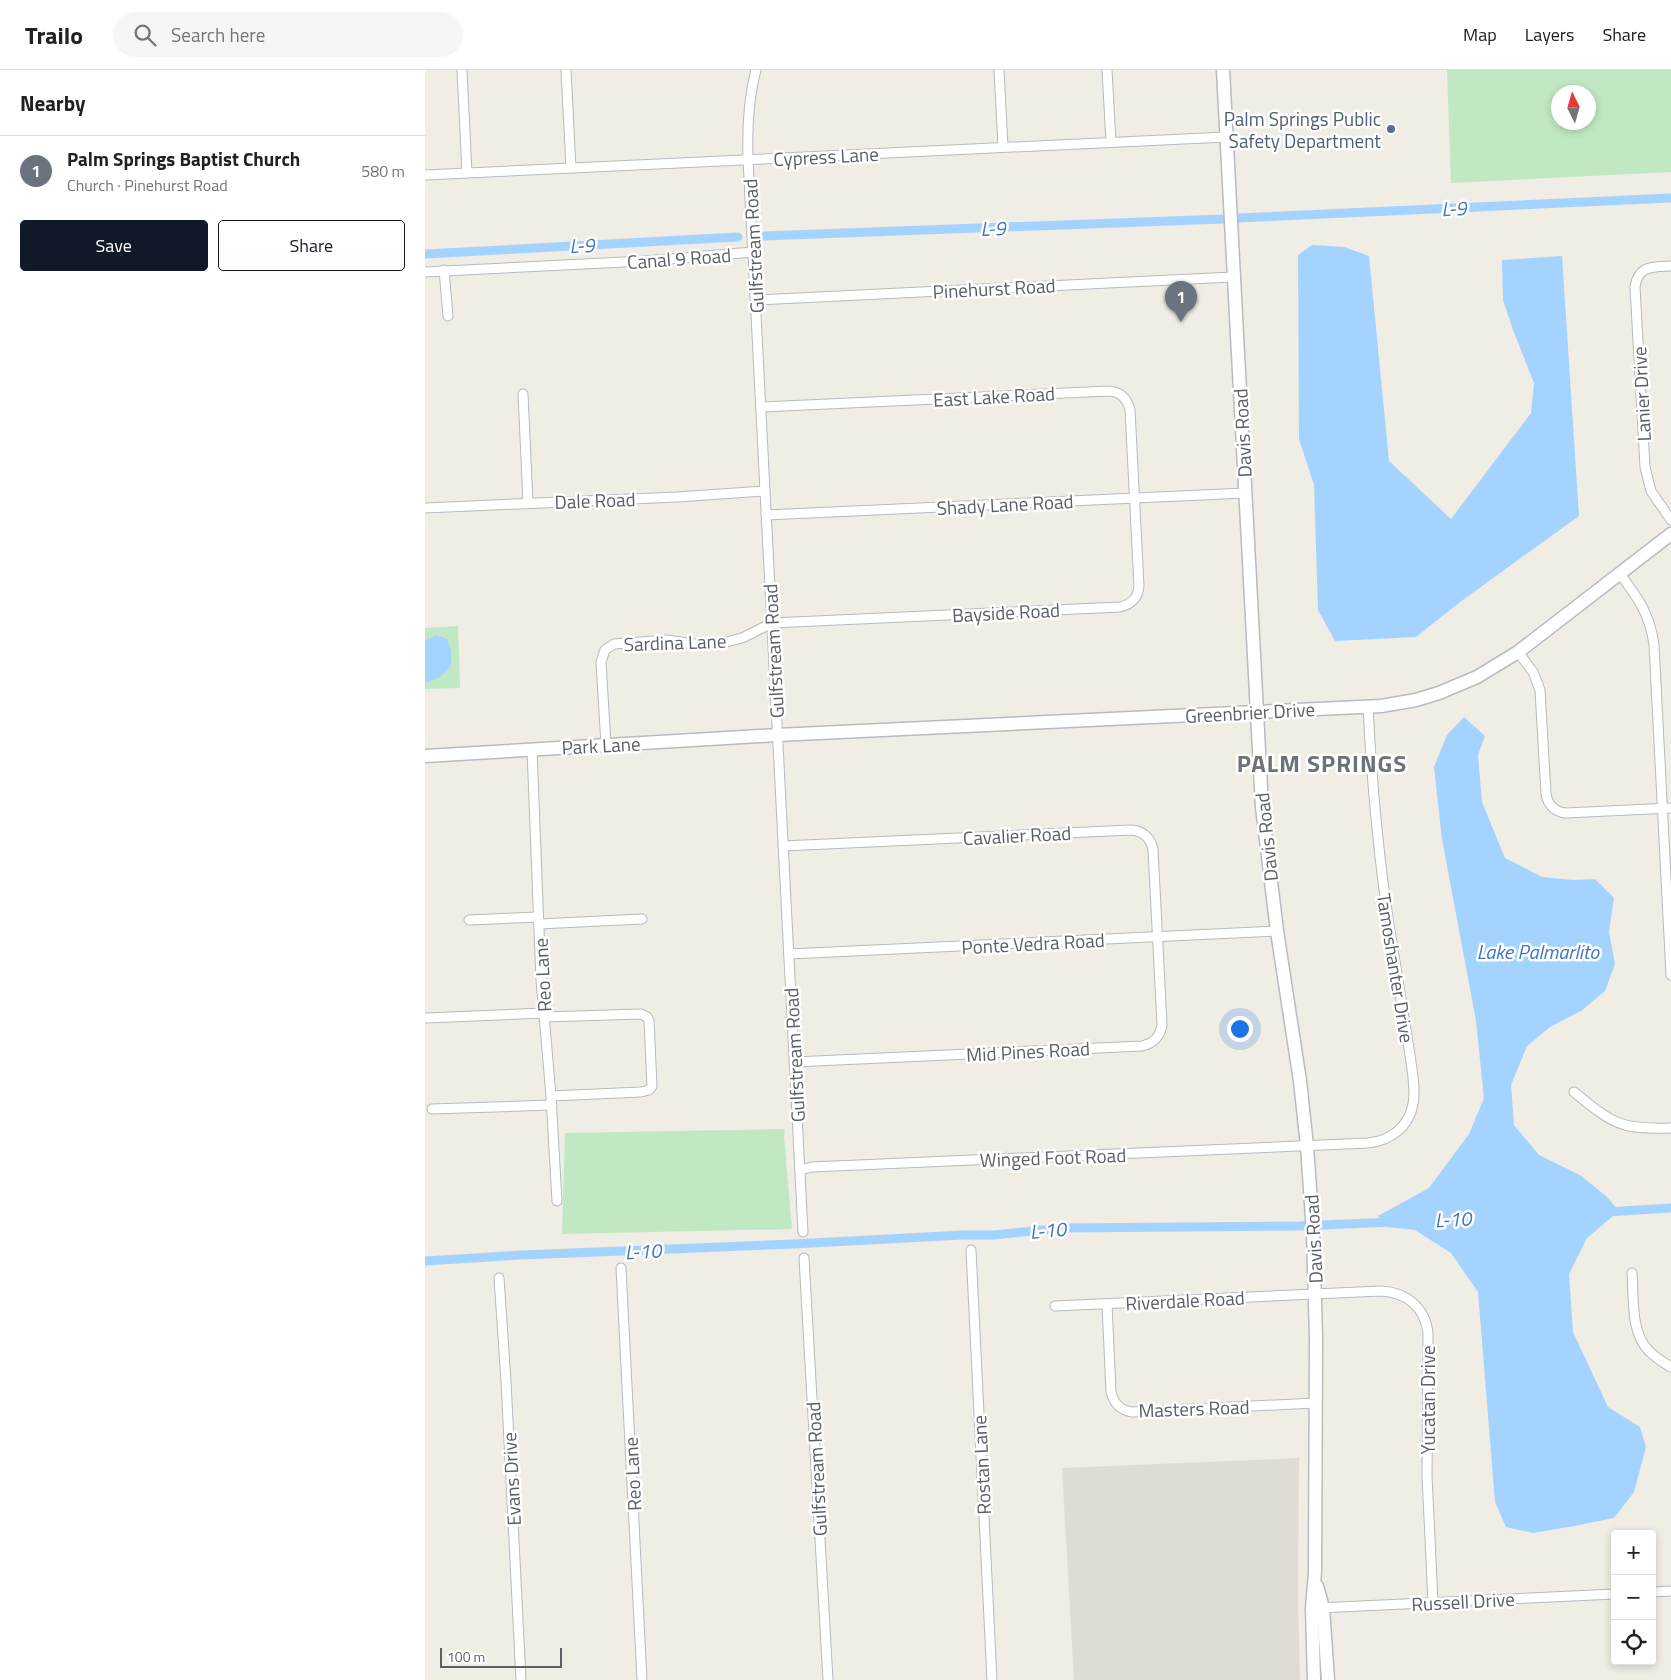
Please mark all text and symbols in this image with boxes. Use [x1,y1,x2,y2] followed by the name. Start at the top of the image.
[113,12,463,57] search box
[25,17,83,53] text: Trailo
[171,20,265,49] text: Search here
[131,21,159,49] icon: search
[1463,21,1497,48] text: Map
[1525,21,1574,48] text: Layers
[1602,21,1646,48] text: Share
[1551,85,1596,130] north arrow
[20,87,85,119] text: Nearby
[1224,104,1381,155] place label: Palm Springs Public Safety Department
[1385,123,1397,135] marker: Palm Springs Public Safety Department
[773,139,879,173] street label: Cypress Lane
[67,144,300,173] text: Palm Springs Baptist Church
[32,159,40,183] text: 1
[361,159,405,183] text: 580 m
[67,173,228,197] text: Church · Pinehurst Road
[735,178,771,314] street label: Gulfstream Road
[1441,192,1468,224] water label: L-9
[980,212,1007,244] water label: L-9
[20,220,208,271] button: Save
[218,220,405,271] button: Share
[569,229,596,261] water label: L-9
[626,240,732,276] street label: Canal 9 Road
[932,270,1056,306] street label: Pinehurst Road
[1165,281,1197,322] pin: 1
[1624,346,1658,442] street label: Lanier Drive
[932,378,1056,414] street label: East Lake Road
[1225,388,1259,478] street label: Davis Road
[554,484,636,516] street label: Dale Road
[936,486,1074,522] street label: Shady Lane Road
[755,583,791,719] street label: Gulfstream Road
[951,595,1061,629] street label: Bayside Road
[623,626,727,658] street label: Sardina Lane
[1184,694,1316,730] street label: Greenbrier Drive
[561,728,641,762] street label: Park Lane
[1237,745,1407,781] district label: PALM SPRINGS
[1247,791,1285,883] street label: Davis Road
[962,818,1072,852] street label: Cavalier Road
[1370,891,1422,1045] street label: Tamoshanter Drive
[961,925,1105,961] street label: Ponte Vedra Road
[1477,936,1600,967] water label: Lake Palmarlito
[526,937,558,1013] street label: Reo Lane
[776,987,812,1123] street label: Gulfstream Road
[1227,1016,1253,1042] your location
[965,1033,1091,1069] street label: Mid Pines Road
[979,1140,1127,1174] street label: Winged Foot Road
[1296,1194,1330,1284] street label: Davis Road
[1434,1202,1474,1235] water label: L-10
[1029,1213,1069,1247] water label: L-10
[624,1234,664,1267] water label: L-10
[1125,1282,1245,1318] street label: Riverdale Road
[1413,1345,1442,1455] street label: Yucatan Drive
[1138,1392,1250,1424] street label: Masters Road
[798,1401,834,1537] street label: Gulfstream Road
[964,1415,998,1515] street label: Rostan Lane
[494,1432,528,1526] street label: Evans Drive
[616,1436,648,1512] street label: Reo Lane
[1611,1530,1656,1665] map controls
[1611,1530,1656,1575] button: +
[1611,1575,1656,1620] button: −
[1411,1584,1515,1618] street label: Russell Drive
[1611,1620,1656,1665] button: locate
[440,1645,563,1668] scale bar
[447,1646,485,1667] text: 100 m

